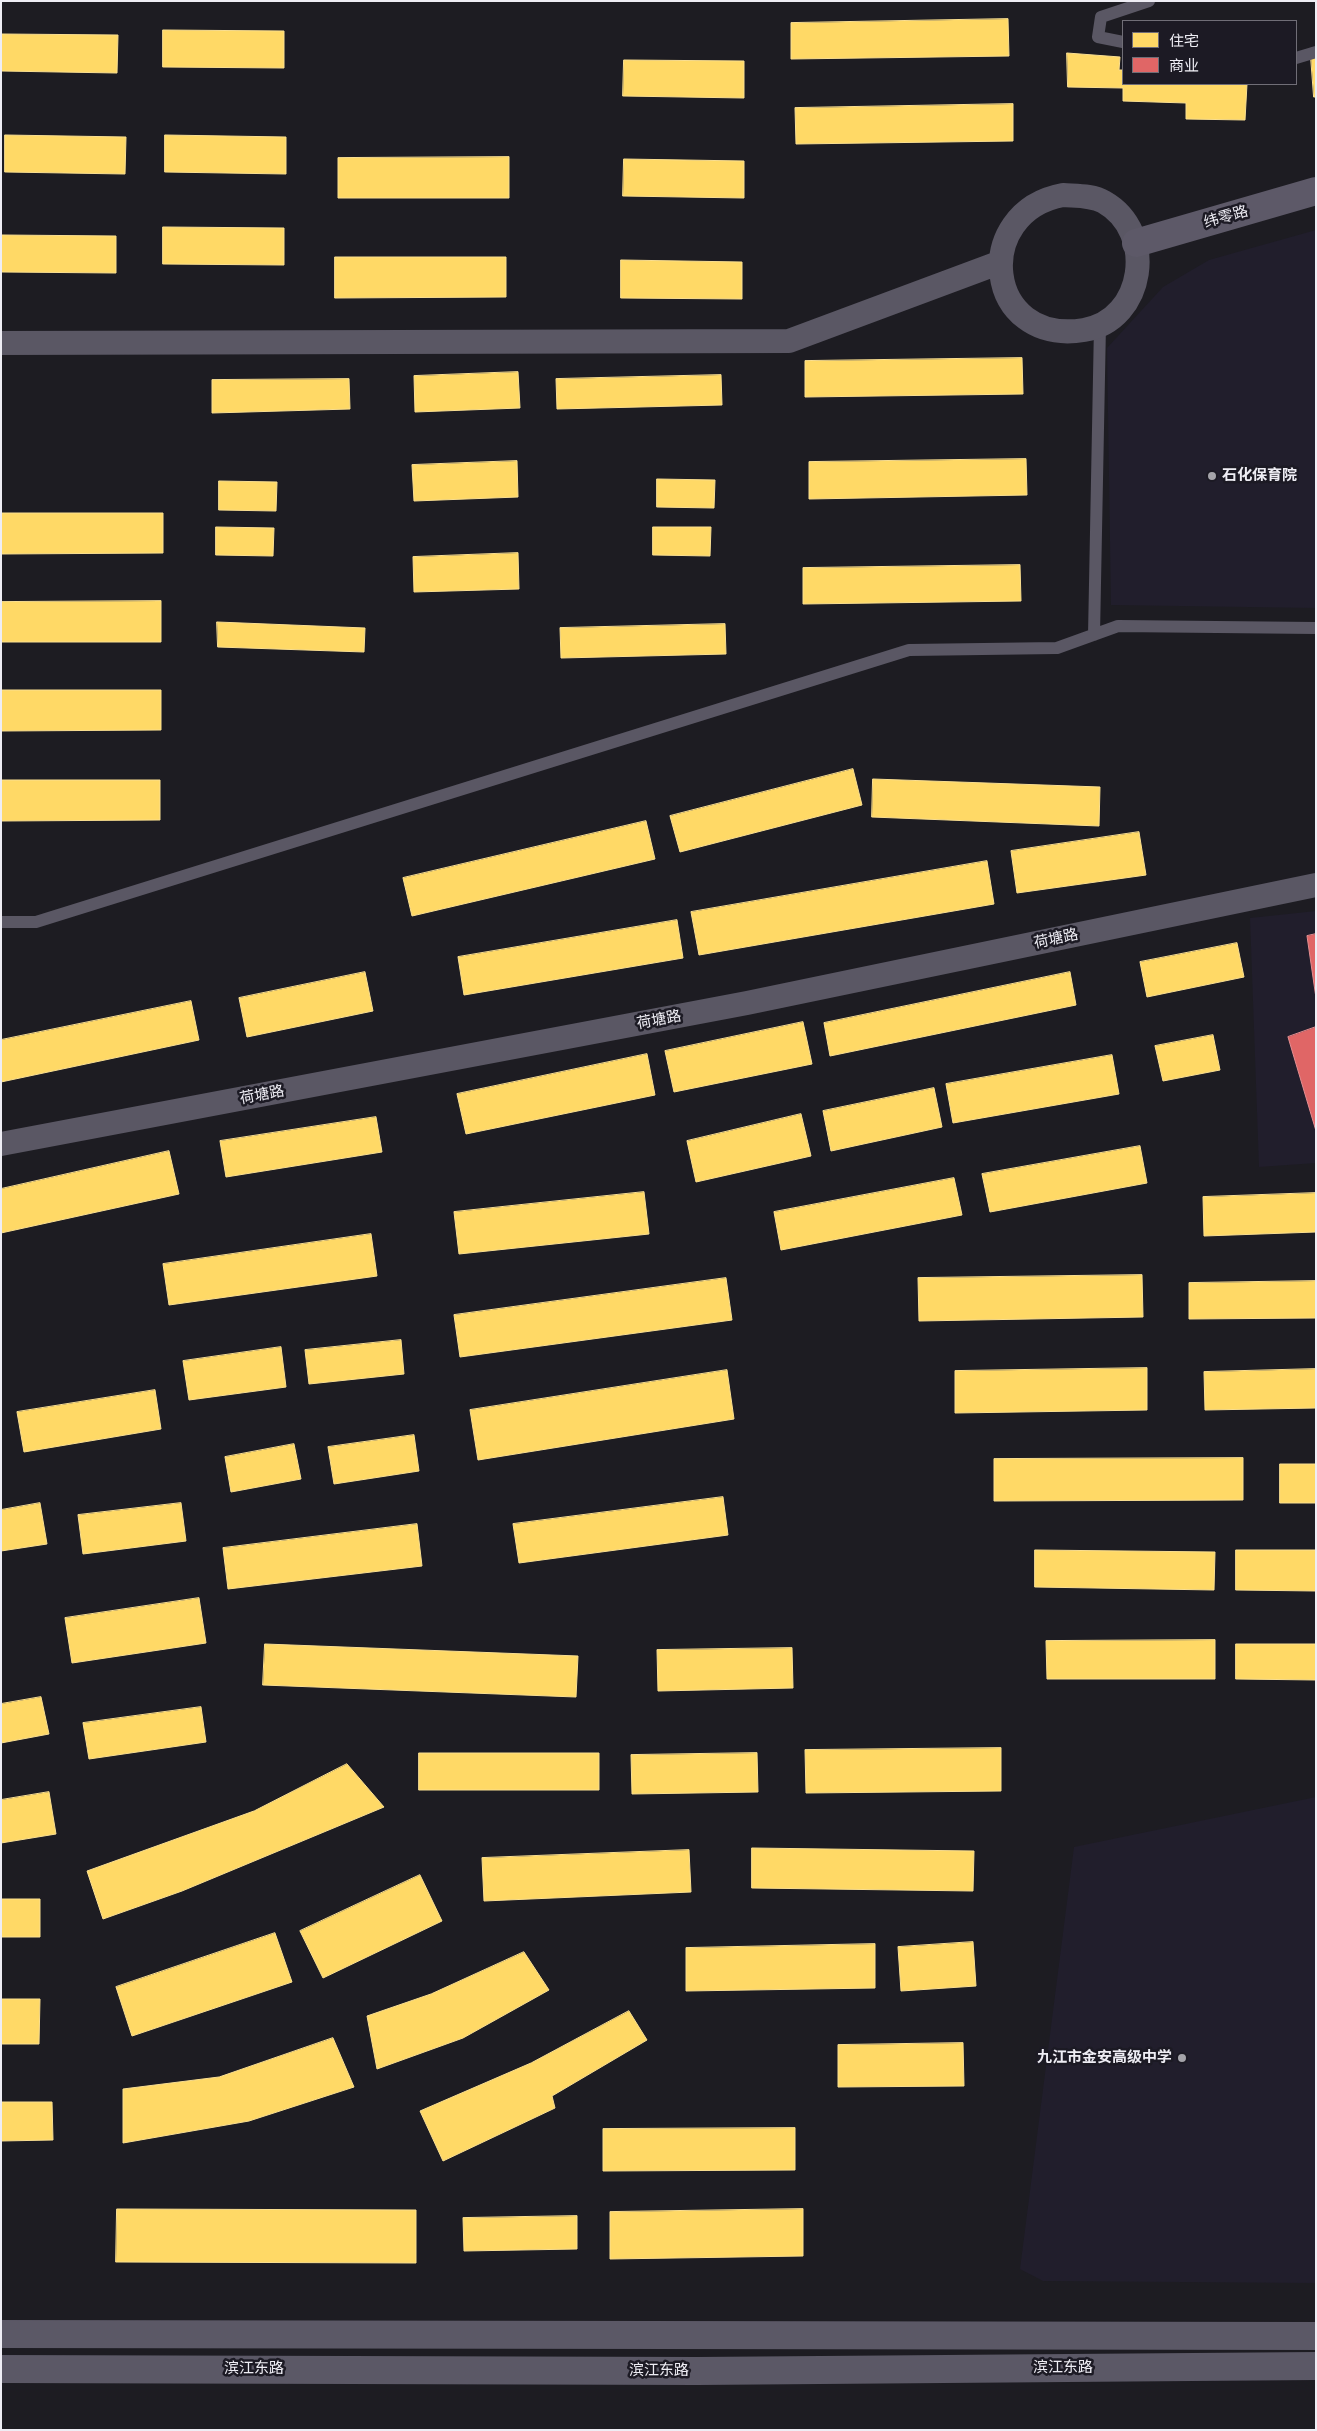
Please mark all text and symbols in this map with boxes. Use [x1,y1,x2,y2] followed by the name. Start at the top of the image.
[1122,20,1297,85] legend
[1169,31,1199,50] text: 住宅
[1169,56,1199,75] text: 商业
[1202,202,1250,232] street label: 纬零路
[1222,467,1297,485] place label: 石化保育院
[1206,470,1218,482] marker: 石化保育院
[1032,926,1080,952] street label: 荷塘路
[635,1007,683,1033] street label: 荷塘路
[238,1082,286,1108] street label: 荷塘路
[1037,2049,1172,2067] place label: 九江市金安高级中学
[1176,2052,1188,2064] marker: 九江市金安高级中学
[1033,2359,1093,2377] street label: 滨江东路
[224,2360,284,2378] street label: 滨江东路
[629,2362,689,2380] street label: 滨江东路

